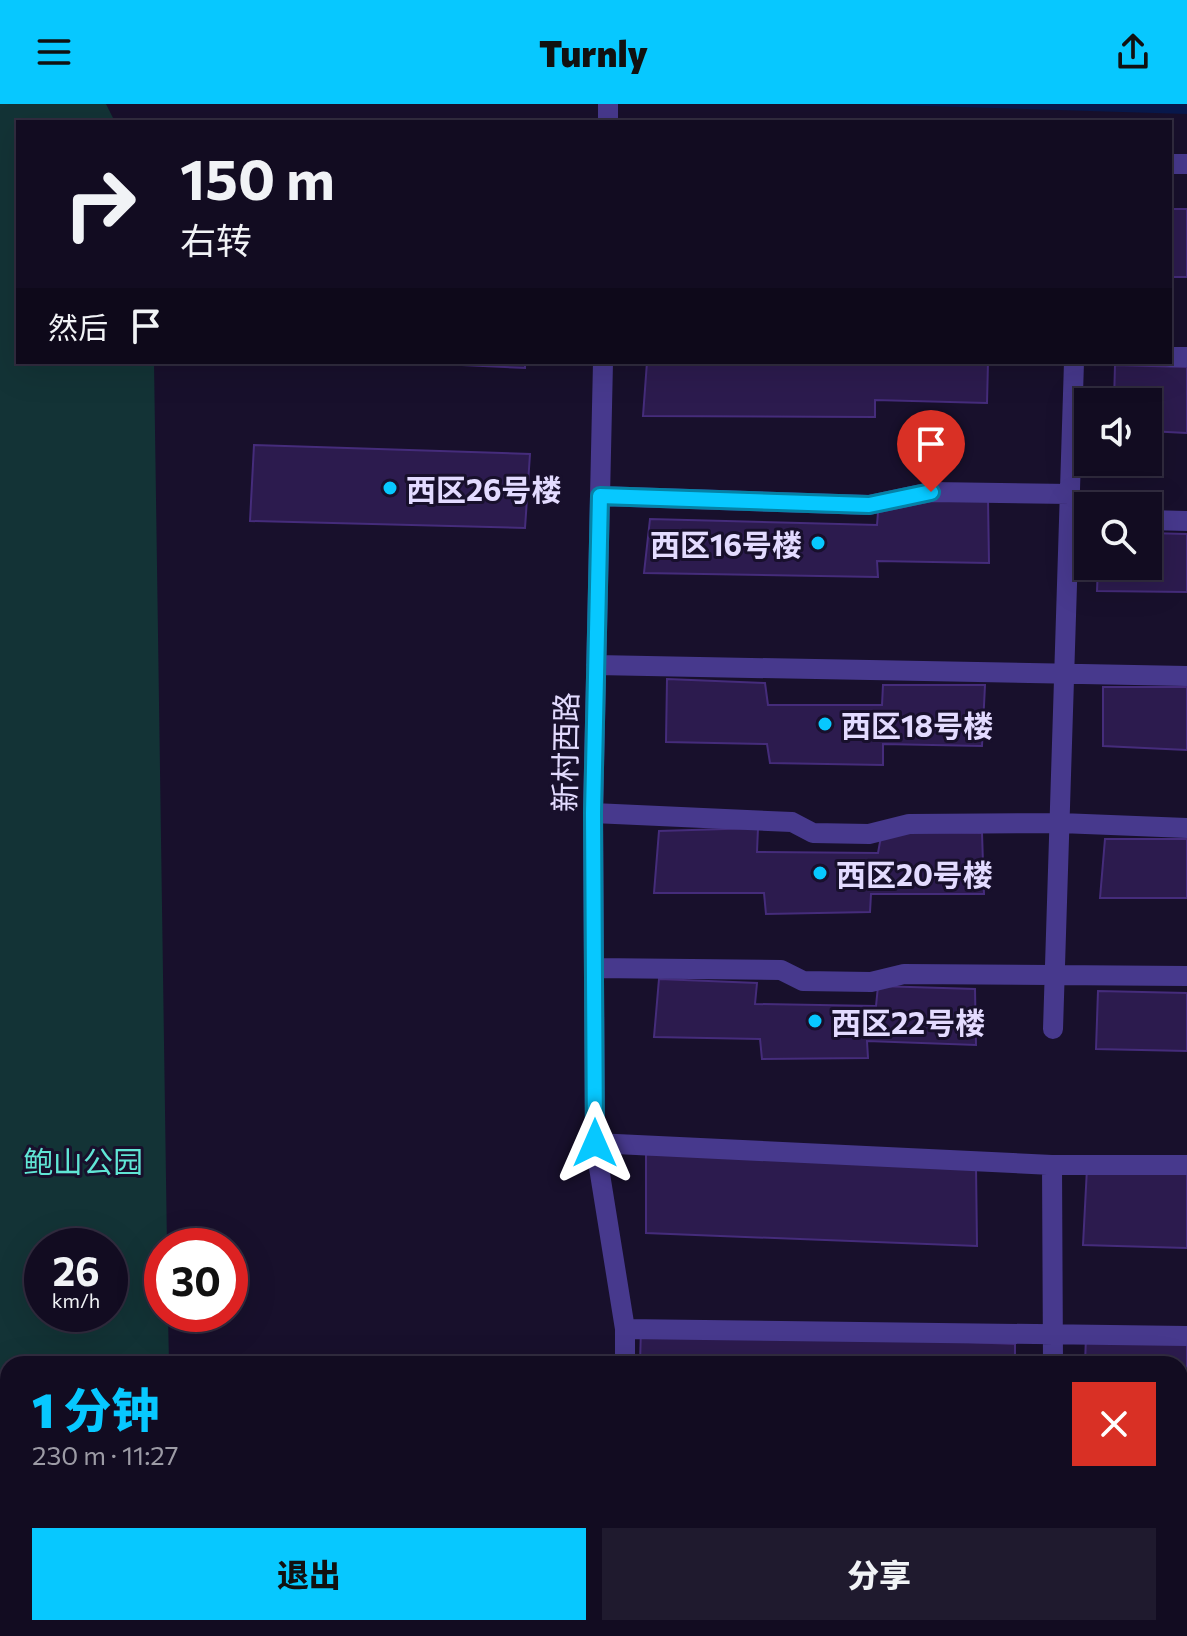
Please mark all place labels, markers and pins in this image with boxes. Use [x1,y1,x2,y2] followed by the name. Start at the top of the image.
[897,410,965,492] pin
[406,470,561,507] place label: 西区26号楼
[381,479,399,497] marker: 西区26号楼
[650,525,802,562] place label: 西区16号楼
[809,534,827,552] marker: 西区16号楼
[841,706,993,743] place label: 西区18号楼
[816,715,834,733] marker: 西区18号楼
[836,855,993,892] place label: 西区20号楼
[811,864,829,882] marker: 西区20号楼
[831,1003,985,1040] place label: 西区22号楼
[806,1012,824,1030] marker: 西区22号楼

